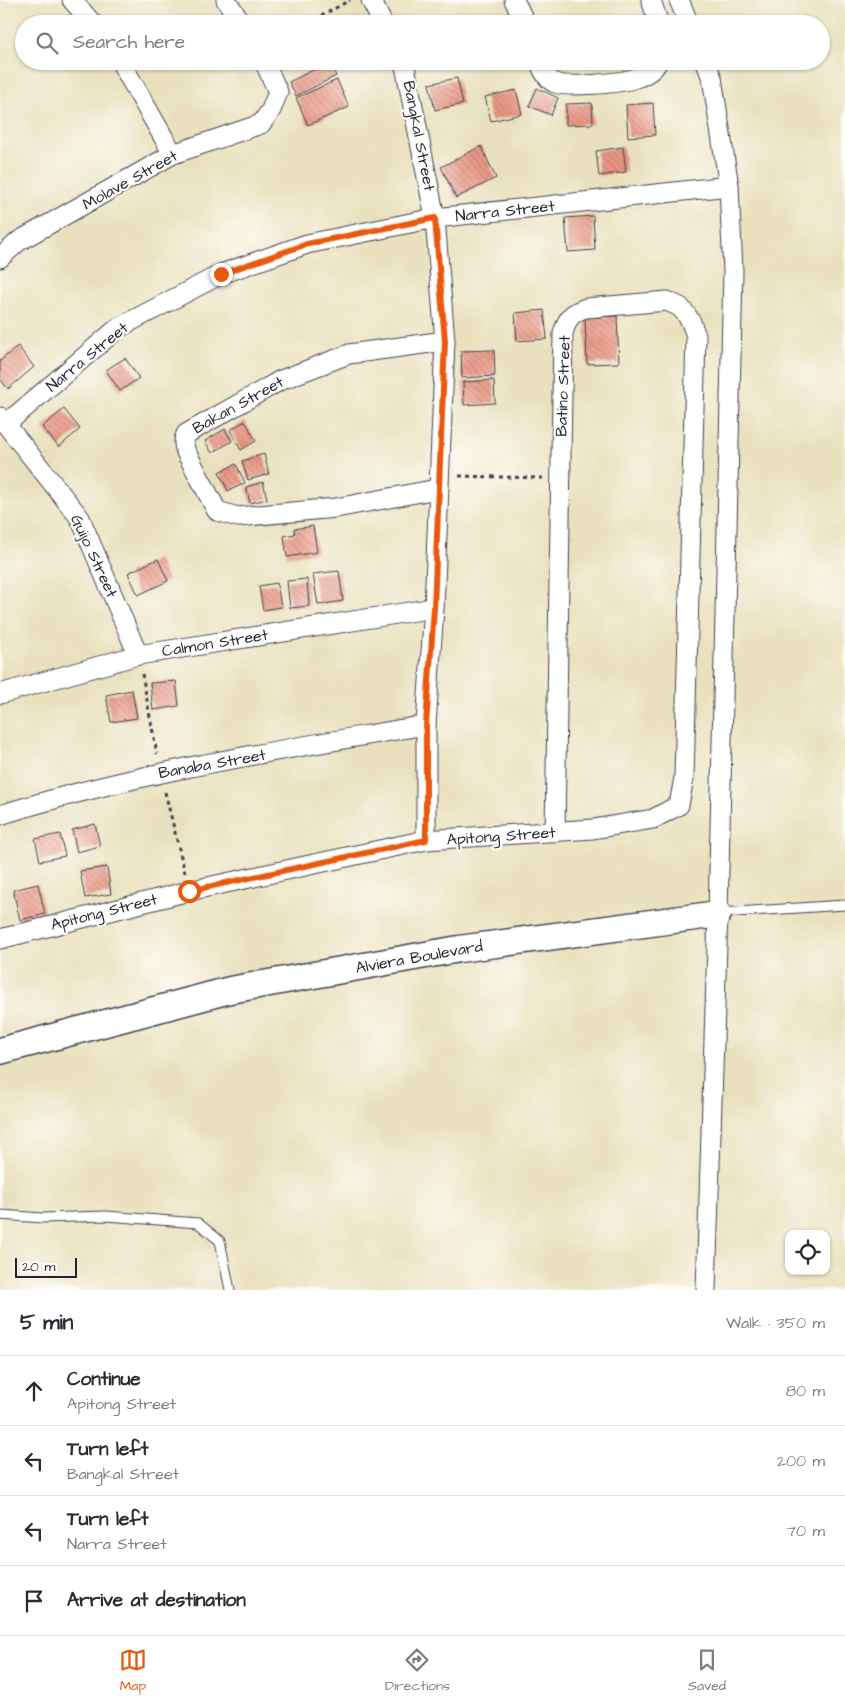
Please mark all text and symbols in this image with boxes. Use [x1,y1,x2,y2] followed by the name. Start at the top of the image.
[15,15,830,70] search box
[33,29,61,57] icon: search
[73,29,185,56] text: Search here
[397,79,441,194] street label: Bangkal Street
[78,145,182,215] street label: Molave Street
[454,195,556,227] street label: Narra Street
[210,263,233,286] route end
[41,317,133,397] street label: Narra Street
[550,335,576,437] street label: Batino Street
[188,371,288,439] street label: Bakan Street
[65,511,123,602] street label: Guijo Street
[160,624,270,662] street label: Calmon Street
[157,744,268,784] street label: Banaba Street
[446,821,557,852] street label: Apitong Street
[178,880,201,903] route start
[48,888,160,937] street label: Apitong Street
[354,935,484,979] street label: Alviera Boulevard
[785,1230,830,1275] map controls
[785,1230,830,1275] button: locate
[15,1255,78,1278] scale bar
[22,1257,55,1277] text: 20 m
[20,1308,73,1337] text: 5 min
[726,1312,825,1334] text: Walk · 350 m
[67,1366,141,1393] text: Continue
[20,1377,48,1405] icon: ahead
[786,1380,825,1402] text: 80 m
[67,1393,176,1415] text: Apitong Street
[67,1436,148,1463] text: Turn left
[20,1447,48,1475] icon: left
[777,1450,825,1472] text: 200 m
[67,1463,179,1485] text: Bangkal Street
[67,1506,148,1533] text: Turn left
[20,1517,48,1545] icon: left
[786,1520,825,1542] text: 70 m
[67,1533,167,1555] text: Narra Street
[20,1587,48,1615] icon: arrive
[67,1587,246,1614] text: Arrive at destination
[119,1646,147,1696] tab: Map
[385,1646,450,1696] tab: Directions
[688,1646,726,1696] tab: Saved

